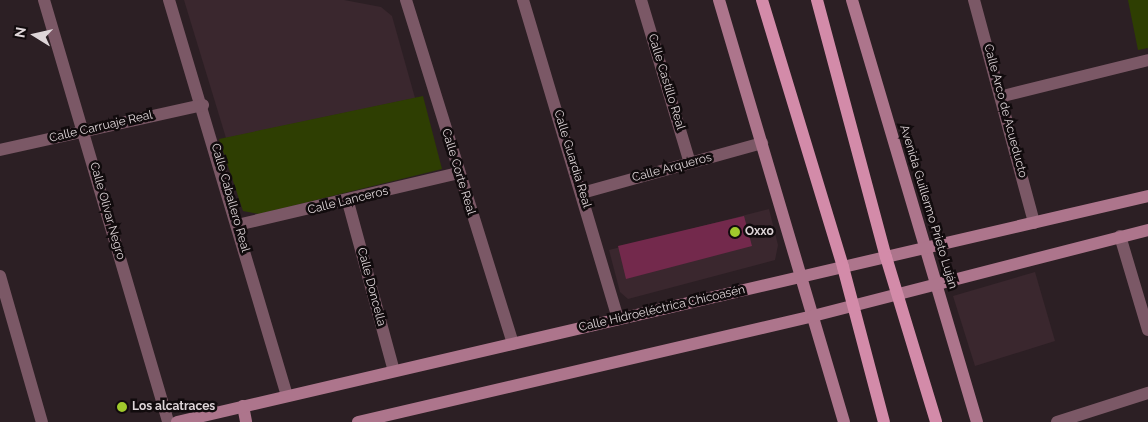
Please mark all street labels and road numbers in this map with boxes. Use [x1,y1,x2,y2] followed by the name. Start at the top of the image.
[645,32,687,132] street label: Calle Castillo Real
[980,42,1030,180] street label: Calle Arco de Acueducto
[48,108,154,146] street label: Calle Carruaje Real
[550,108,594,210] street label: Calle Guardia Real
[896,123,960,291] street label: Avenida Guillermo Prieto Luján
[438,127,478,217] street label: Calle Corte Real
[208,142,252,254] street label: Calle Caballero Real
[630,150,714,186] street label: Calle Arqueros
[86,160,128,262] street label: Calle Olivar Negro
[306,184,390,218] street label: Calle Lanceros
[354,246,388,328] street label: Calle Doncella
[577,283,747,335] street label: Calle Hidroeléctrica Chicoasén

